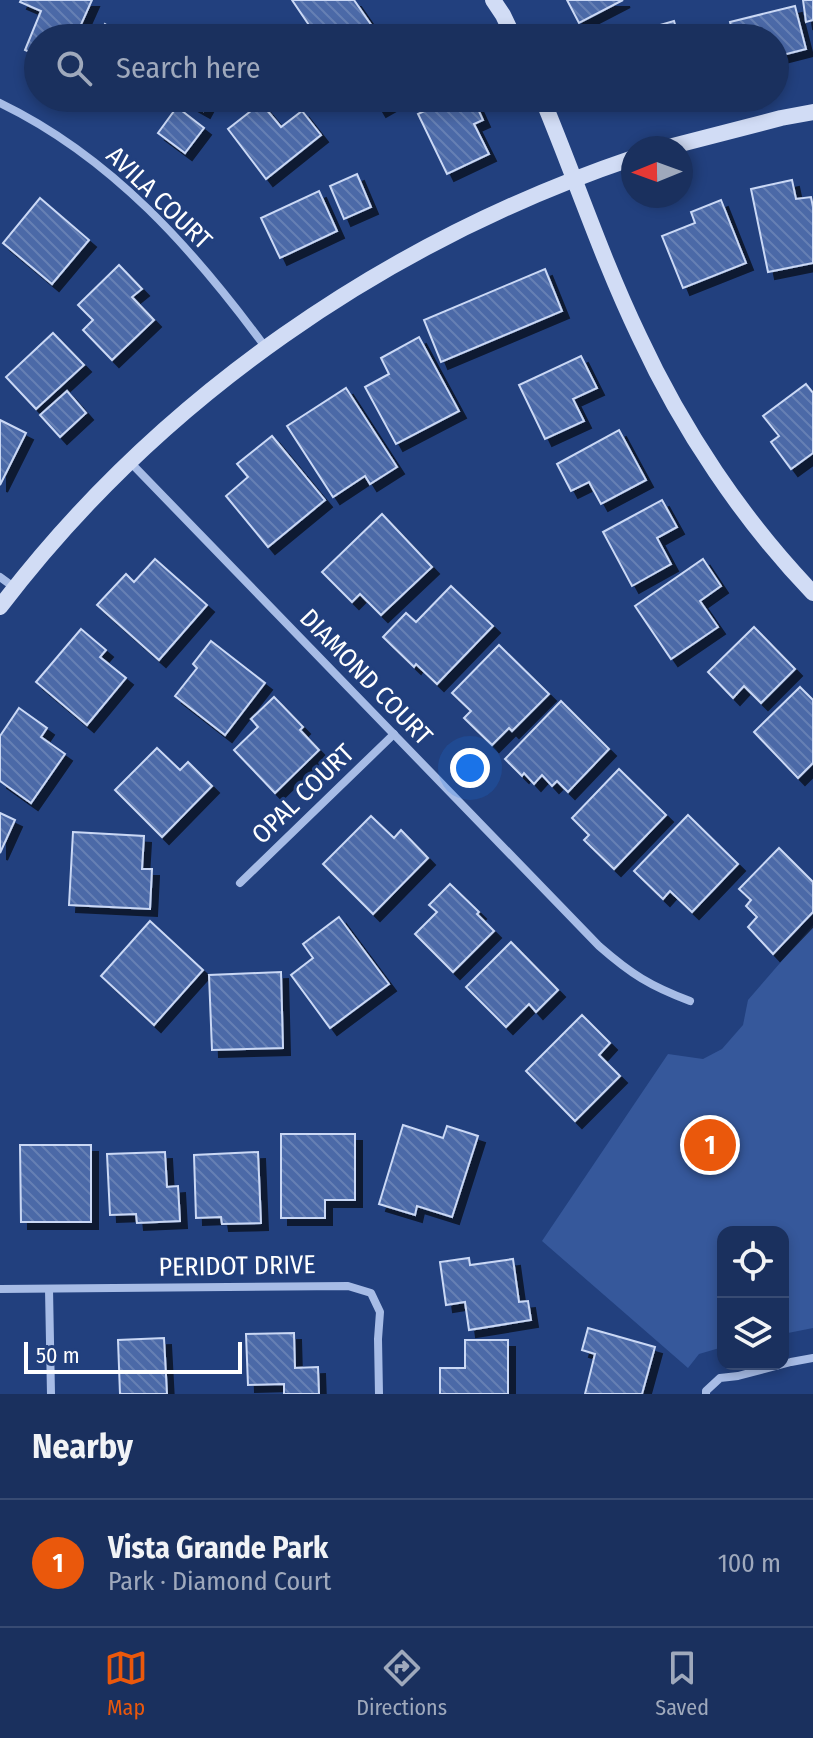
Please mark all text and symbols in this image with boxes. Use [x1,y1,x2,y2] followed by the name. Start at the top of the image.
[24,24,789,112] search box
[52,46,96,90] icon: search
[116,50,261,86] text: Search here
[621,136,693,208] north arrow
[100,140,218,256] street label: AVILA COURT
[293,603,439,751] street label: DIAMOND COURT
[246,738,360,850] street label: OPAL COURT
[450,748,490,788] your location
[684,1115,736,1175] pin: 1
[717,1226,789,1370] map controls
[717,1226,789,1298] button: locate
[158,1249,316,1283] street label: PERIDOT DRIVE
[717,1298,789,1370] button: layers
[24,1338,242,1374] scale bar
[36,1342,80,1369] text: 50 m
[32,1426,133,1467] text: Nearby
[108,1530,328,1566] text: Vista Grande Park
[53,1548,64,1579] text: 1
[718,1548,781,1579] text: 100 m
[108,1566,331,1597] text: Park · Diamond Court
[104,1646,148,1721] tab: Map
[356,1646,447,1721] tab: Directions
[655,1646,709,1721] tab: Saved

